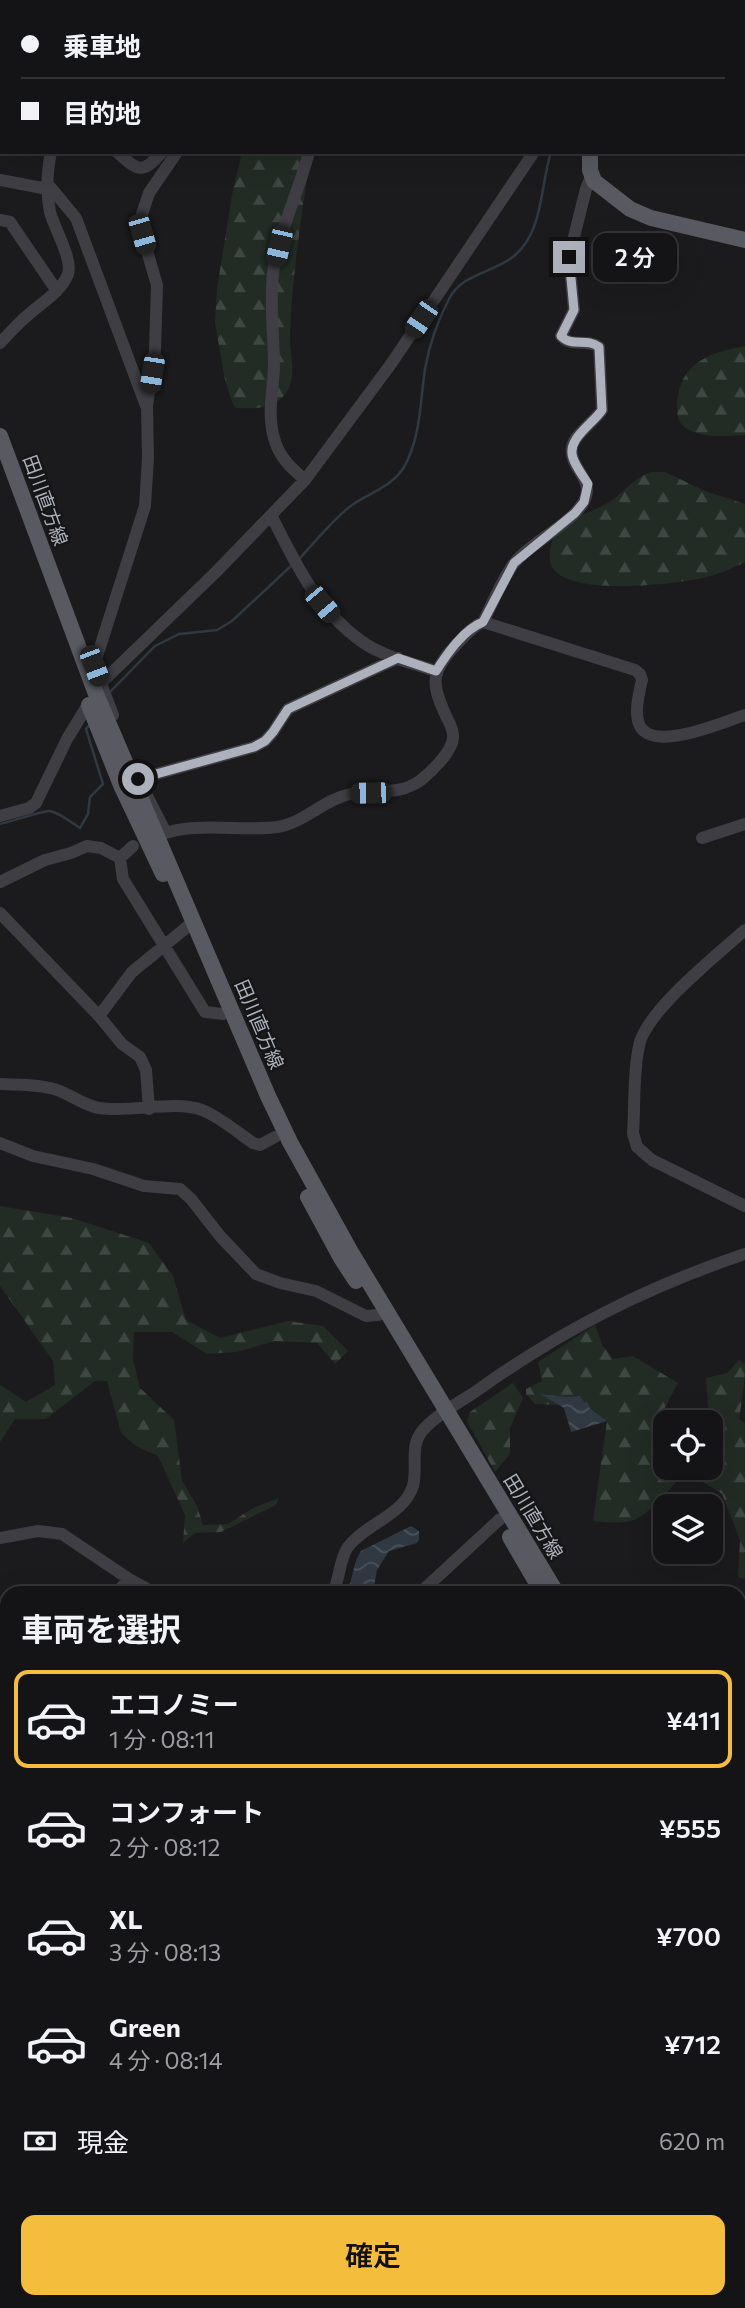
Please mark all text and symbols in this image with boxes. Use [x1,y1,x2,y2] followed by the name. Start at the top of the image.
[63,30,141,61] text: 乗車地
[63,97,141,128] text: 目的地
[127,211,158,257] car
[265,223,294,269] car
[594,232,678,282] callout: 2 分
[553,241,585,273] route end
[615,243,655,271] text: 2 分
[401,296,442,342] car
[139,351,166,395] car
[19,451,73,549] street label: 田川直方線
[301,581,344,627] car
[77,643,112,689] car
[122,763,154,795] route start
[349,782,392,804] car
[231,976,289,1072] street label: 田川直方線
[653,1410,723,1564] map controls
[653,1410,723,1480] button: locate
[500,1469,568,1563] street label: 田川直方線
[653,1494,723,1564] button: layers
[21,1608,181,1648] text: 車両を選択
[25,1688,88,1751] icon: car
[109,1688,239,1719] text: エコノミー
[666,1704,721,1735] text: ¥411
[109,1725,215,1753] text: 1 分 · 08:11
[25,1796,88,1859] icon: car
[109,1796,264,1827] text: コンフォート
[659,1812,721,1843] text: ¥555
[109,1833,220,1861] text: 2 分 · 08:12
[109,1903,143,1934] text: XL
[25,1904,88,1967] icon: car
[656,1920,721,1951] text: ¥700
[109,1938,221,1966] text: 3 分 · 08:13
[109,2011,181,2042] text: Green
[25,2012,88,2075] icon: car
[664,2028,721,2059] text: ¥712
[109,2046,222,2074] text: 4 分 · 08:14
[21,2122,59,2160] icon: cash
[77,2126,129,2157] text: 現金
[659,2127,725,2155] text: 620 m
[21,2215,725,2295] button: 確定

